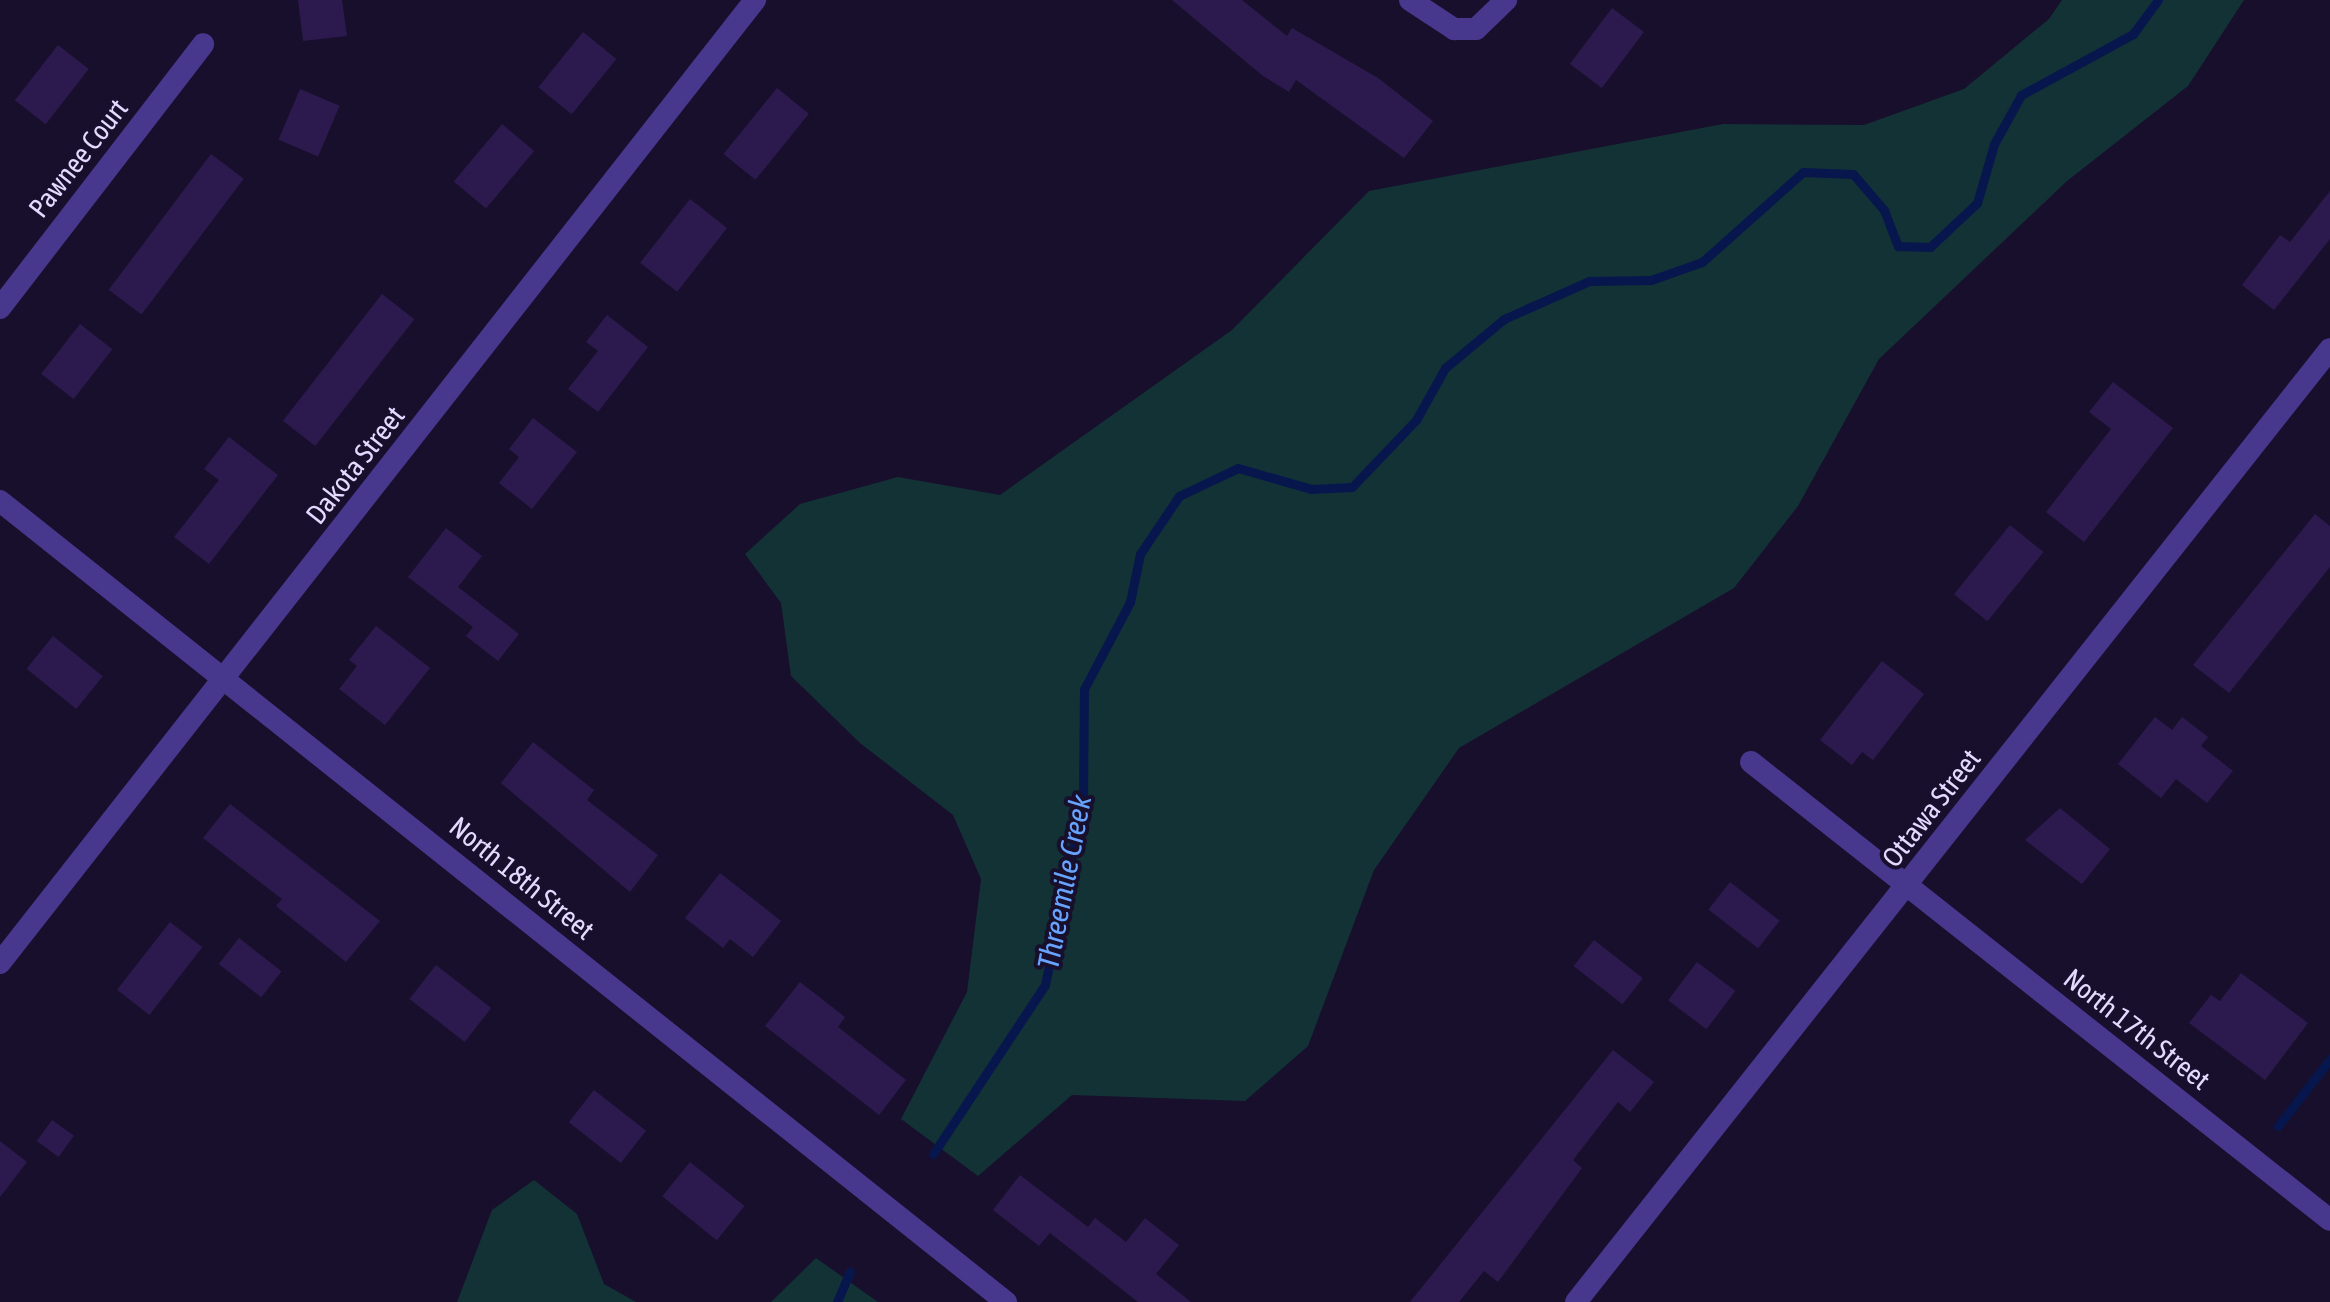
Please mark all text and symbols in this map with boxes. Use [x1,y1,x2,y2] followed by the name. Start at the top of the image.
[21,92,135,224] street label: Pawnee Court
[299,400,411,530] street label: Dakota Street
[1875,742,1987,874] street label: Ottawa Street
[1029,792,1099,972] water label: Threemile Creek
[443,809,601,947] street label: North 18th Street
[2057,961,2217,1097] street label: North 17th Street

